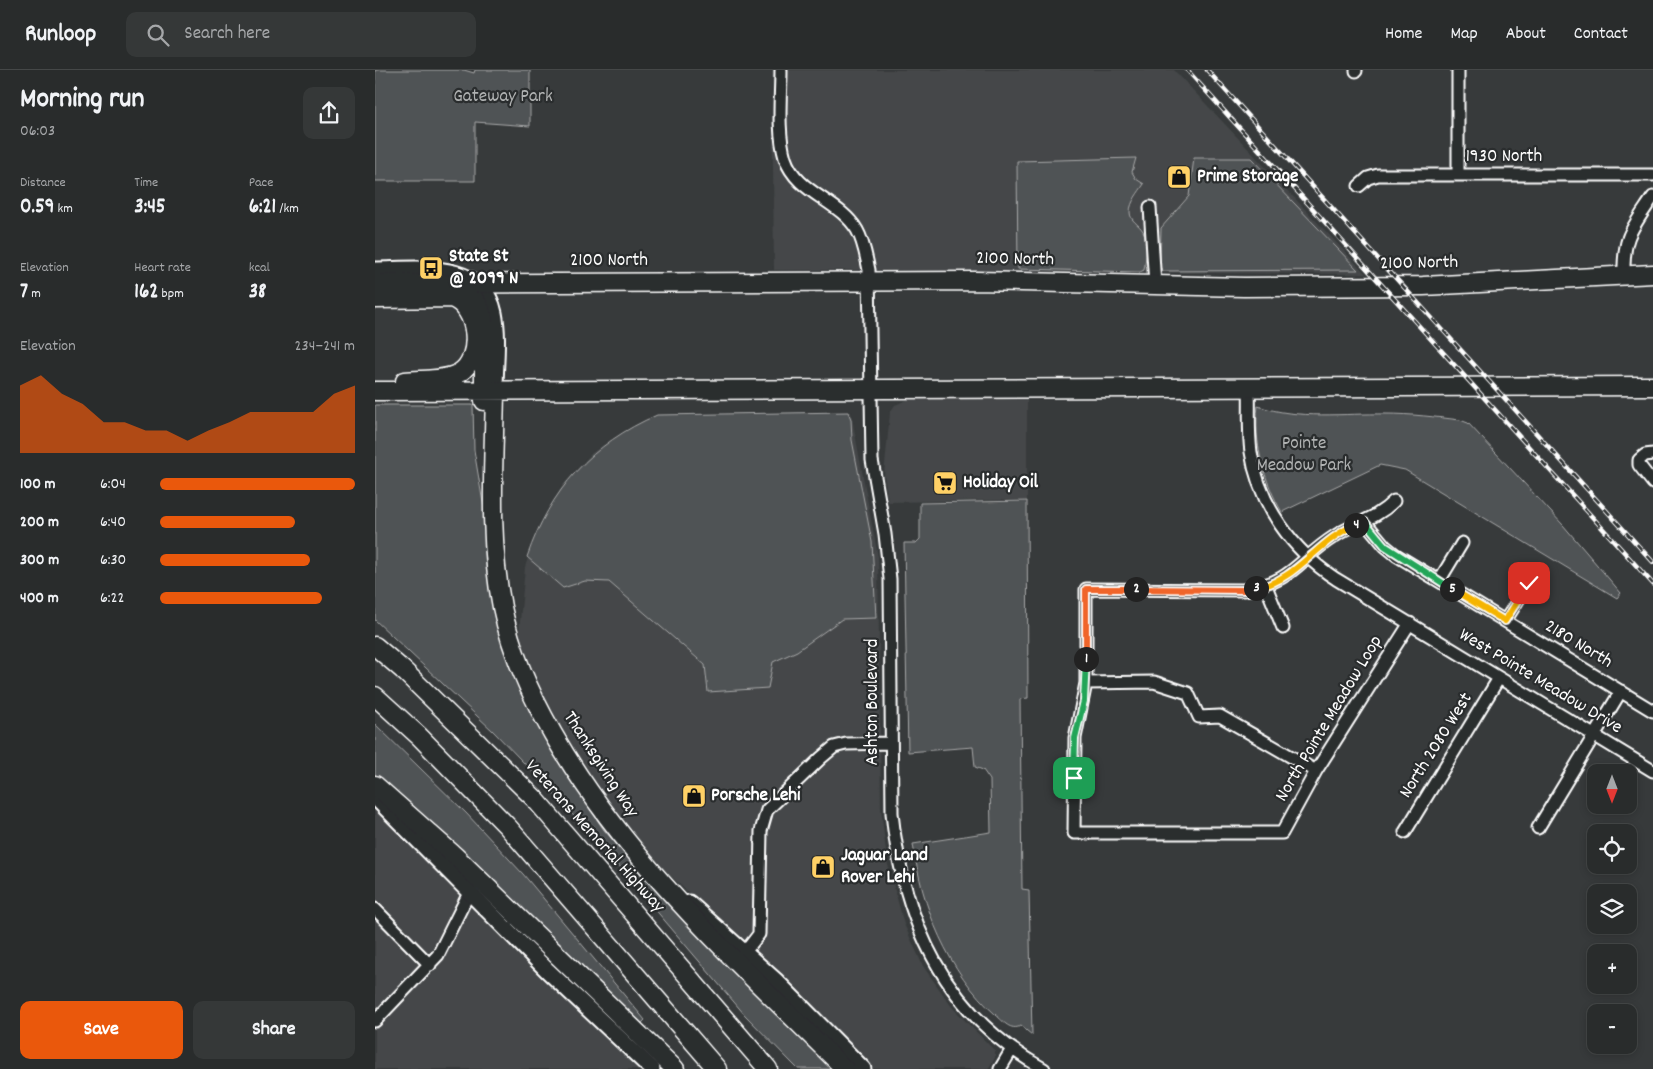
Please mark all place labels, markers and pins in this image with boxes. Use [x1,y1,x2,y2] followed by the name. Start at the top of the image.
[1166,164,1192,190] shop icon: Prime Storage
[1197,164,1298,191] place label: Prime Storage
[449,244,518,293] place label: State St @ 2099 N
[418,255,444,281] bus stop icon: State St @ 2099 N
[932,470,958,496] supermarket icon: Holiday Oil
[963,470,1038,497] place label: Holiday Oil
[1343,512,1369,538] pin: 4
[1508,562,1550,604] pin
[1123,576,1149,602] pin: 2
[1243,576,1269,600] pin: 3
[1439,576,1465,602] pin: 5
[1073,646,1099,672] pin: 1
[1053,757,1095,799] pin
[681,783,707,809] shop icon: Porsche Lehi
[711,783,801,810] place label: Porsche Lehi
[841,843,928,892] place label: Jaguar Land Rover Lehi
[810,854,836,880] shop icon: Jaguar Land Rover Lehi

